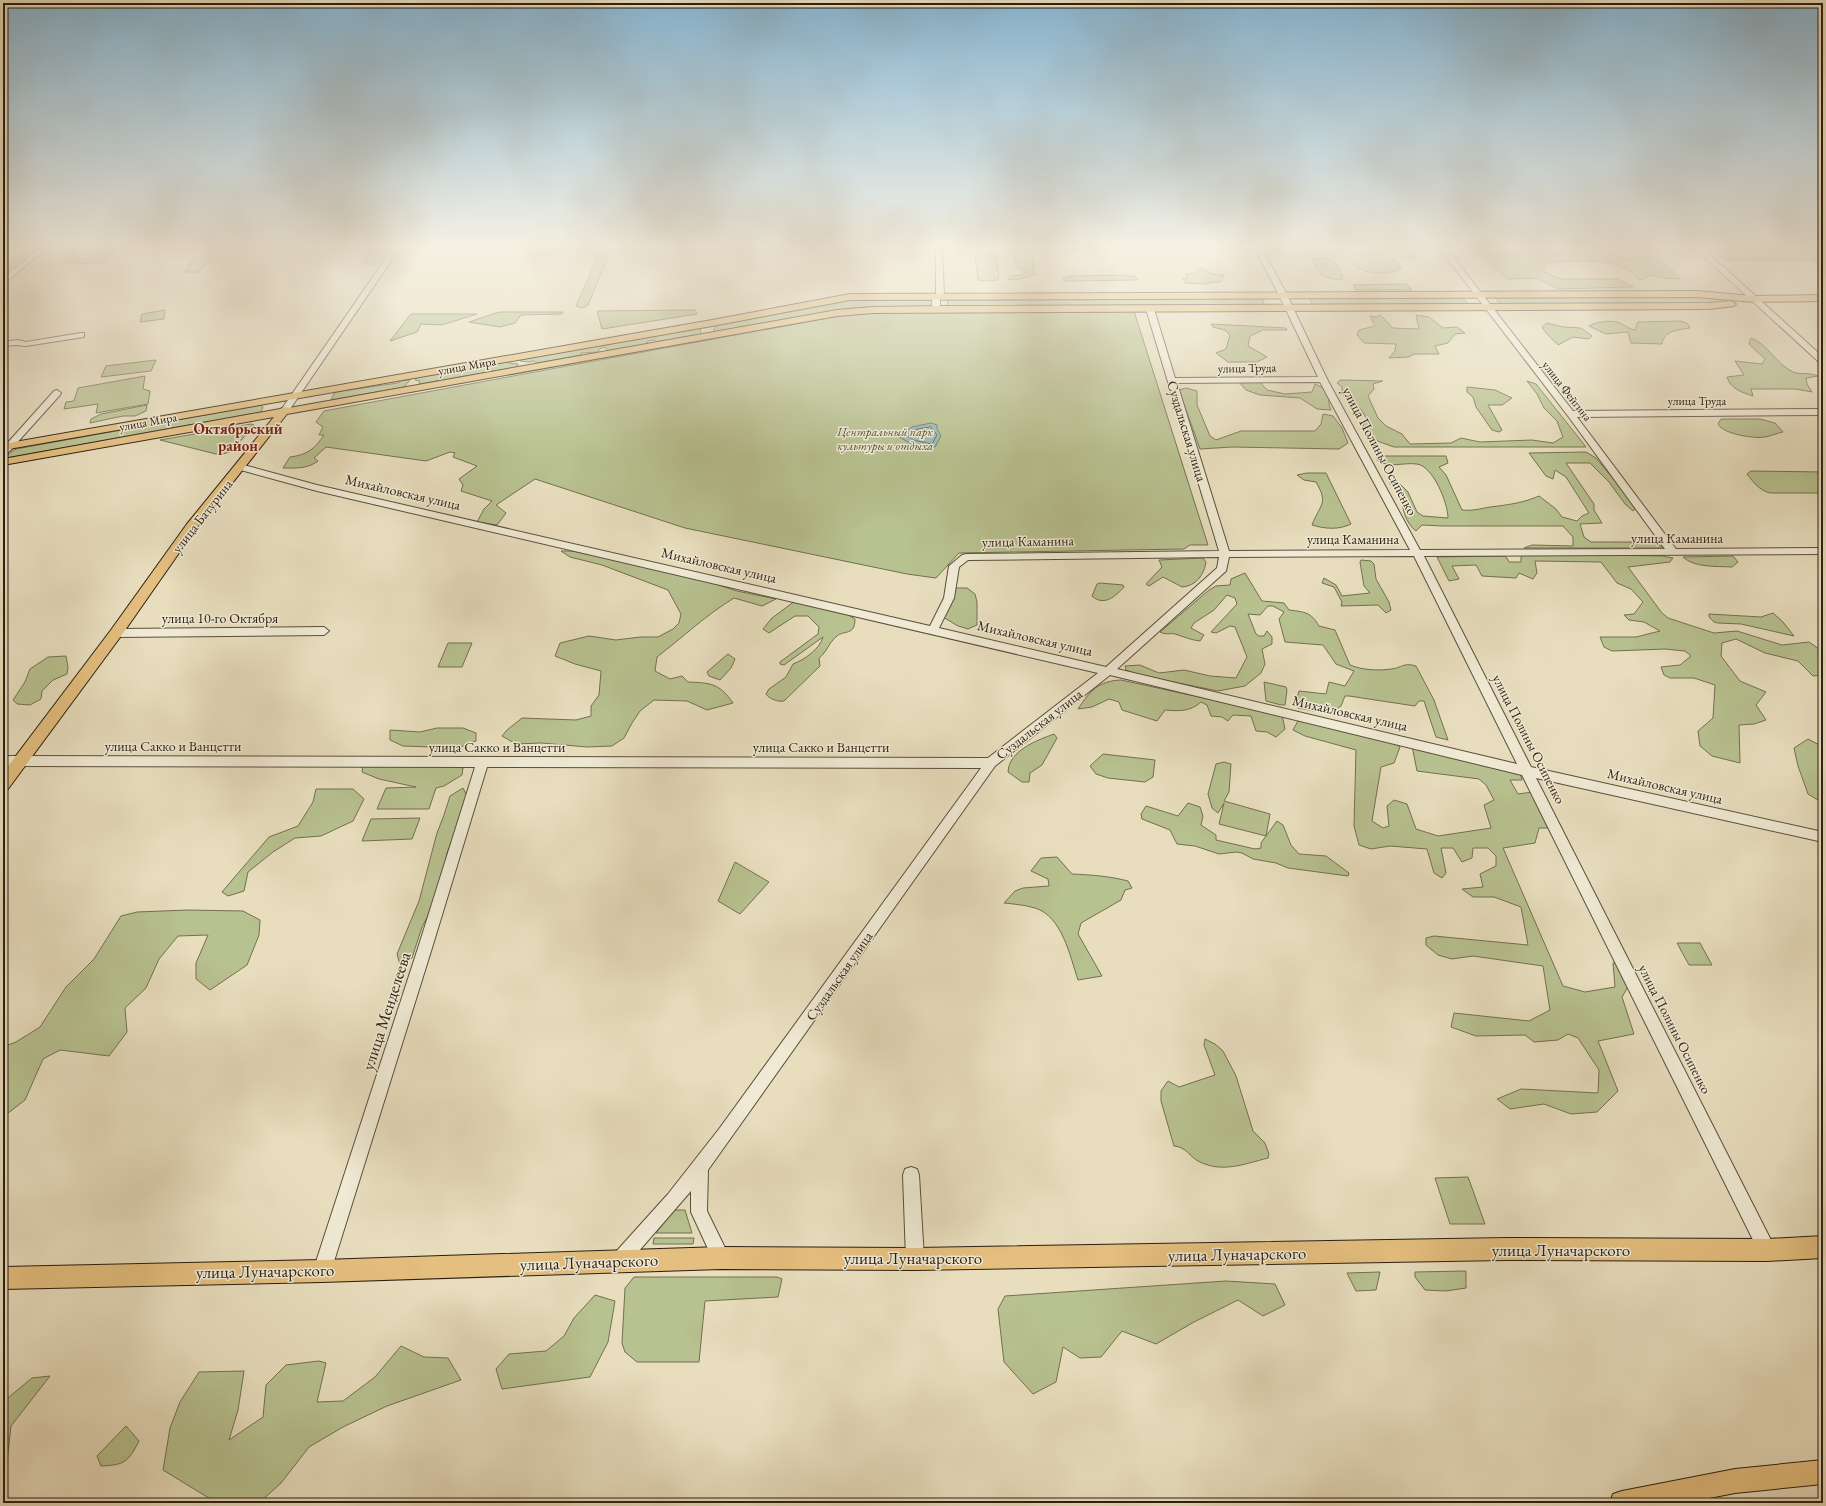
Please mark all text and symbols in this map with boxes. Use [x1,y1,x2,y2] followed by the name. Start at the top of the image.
[437,353,497,379] street label: улица Мира
[1538,358,1596,425] street label: улица Фейгина
[1218,359,1277,377] street label: улица Труда
[1163,378,1211,484] street label: Суздальская улица
[1338,384,1422,518] street label: улица Полины Осипенко
[1668,393,1726,409] street label: улица Труда
[118,409,178,435] street label: улица Мира
[193,419,283,455] district label: Октябрьский район
[836,424,933,454] park label: Центральный парк культуры и отдыха
[344,470,463,514] street label: Михайловская улица
[168,475,237,556] street label: улица Батурина
[1631,529,1724,547] street label: улица Каманина
[1307,530,1400,548] street label: улица Каманина
[982,531,1075,551] street label: улица Каманина
[660,543,779,587] street label: Михайловская улица
[162,609,278,627] street label: улица 10-го Октября
[976,616,1095,660] street label: Михайловская улица
[1488,671,1570,807] street label: улица Полины Осипенко
[992,684,1086,763] street label: Суздальская улица
[1291,691,1410,735] street label: Михайловская улица
[105,737,242,755] street label: улица Сакко и Ванцетти
[429,738,566,756] street label: улица Сакко и Ванцетти
[753,738,890,756] street label: улица Сакко и Ванцетти
[1606,764,1725,808] street label: Михайловская улица
[802,928,877,1024] street label: Суздальская улица
[357,949,416,1073] street label: улица Менделеева
[1634,961,1716,1097] street label: улица Полины Осипенко
[1492,1239,1630,1261] street label: улица Луначарского
[1168,1242,1306,1266] street label: улица Луначарского
[844,1247,982,1269] street label: улица Луначарского
[519,1249,659,1275] street label: улица Луначарского
[196,1259,334,1283] street label: улица Луначарского

